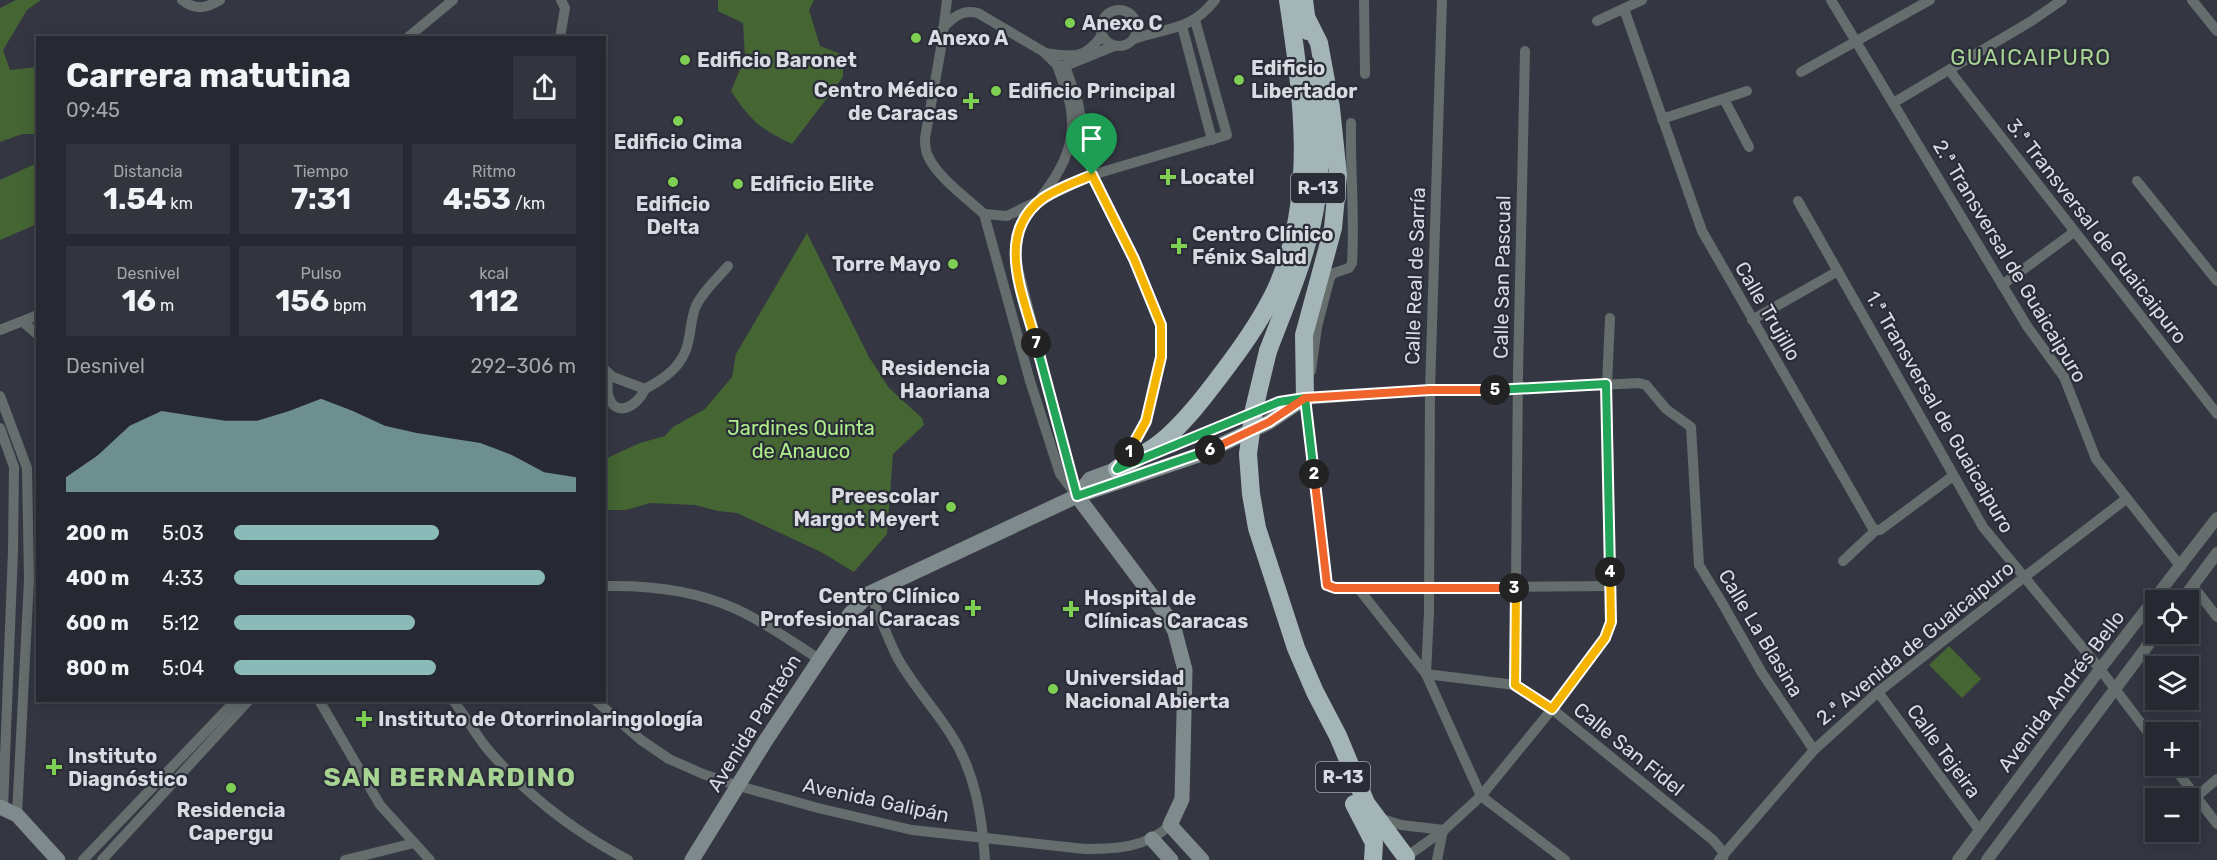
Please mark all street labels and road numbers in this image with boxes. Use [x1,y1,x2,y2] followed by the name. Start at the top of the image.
[2002,114,2192,348] street label: 3.ª Transversal de Guaicaipuro
[1928,135,2092,387] street label: 2.ª Transversal de Guaicaipuro
[1291,173,1345,203] road number: R-13
[1400,187,1430,365] street label: Calle Real de Sarría
[1489,195,1515,359] street label: Calle San Pascual
[1730,257,1806,365] street label: Calle Trujillo
[1861,287,2019,537] street label: 1.ª Transversal de Guaicaipuro
[1811,556,2019,730] street label: 2.ª Avenida de Guaicaipuro
[1713,565,1809,701] street label: Calle La Blasina
[1992,606,2130,776] street label: Avenida Andrés Bello
[702,650,806,796] street label: Avenida Panteón
[1569,697,1689,801] street label: Calle San Fidel
[1902,699,1986,803] street label: Calle Tejeira
[1316,762,1370,792] road number: R-13
[801,773,951,827] street label: Avenida Galipán

